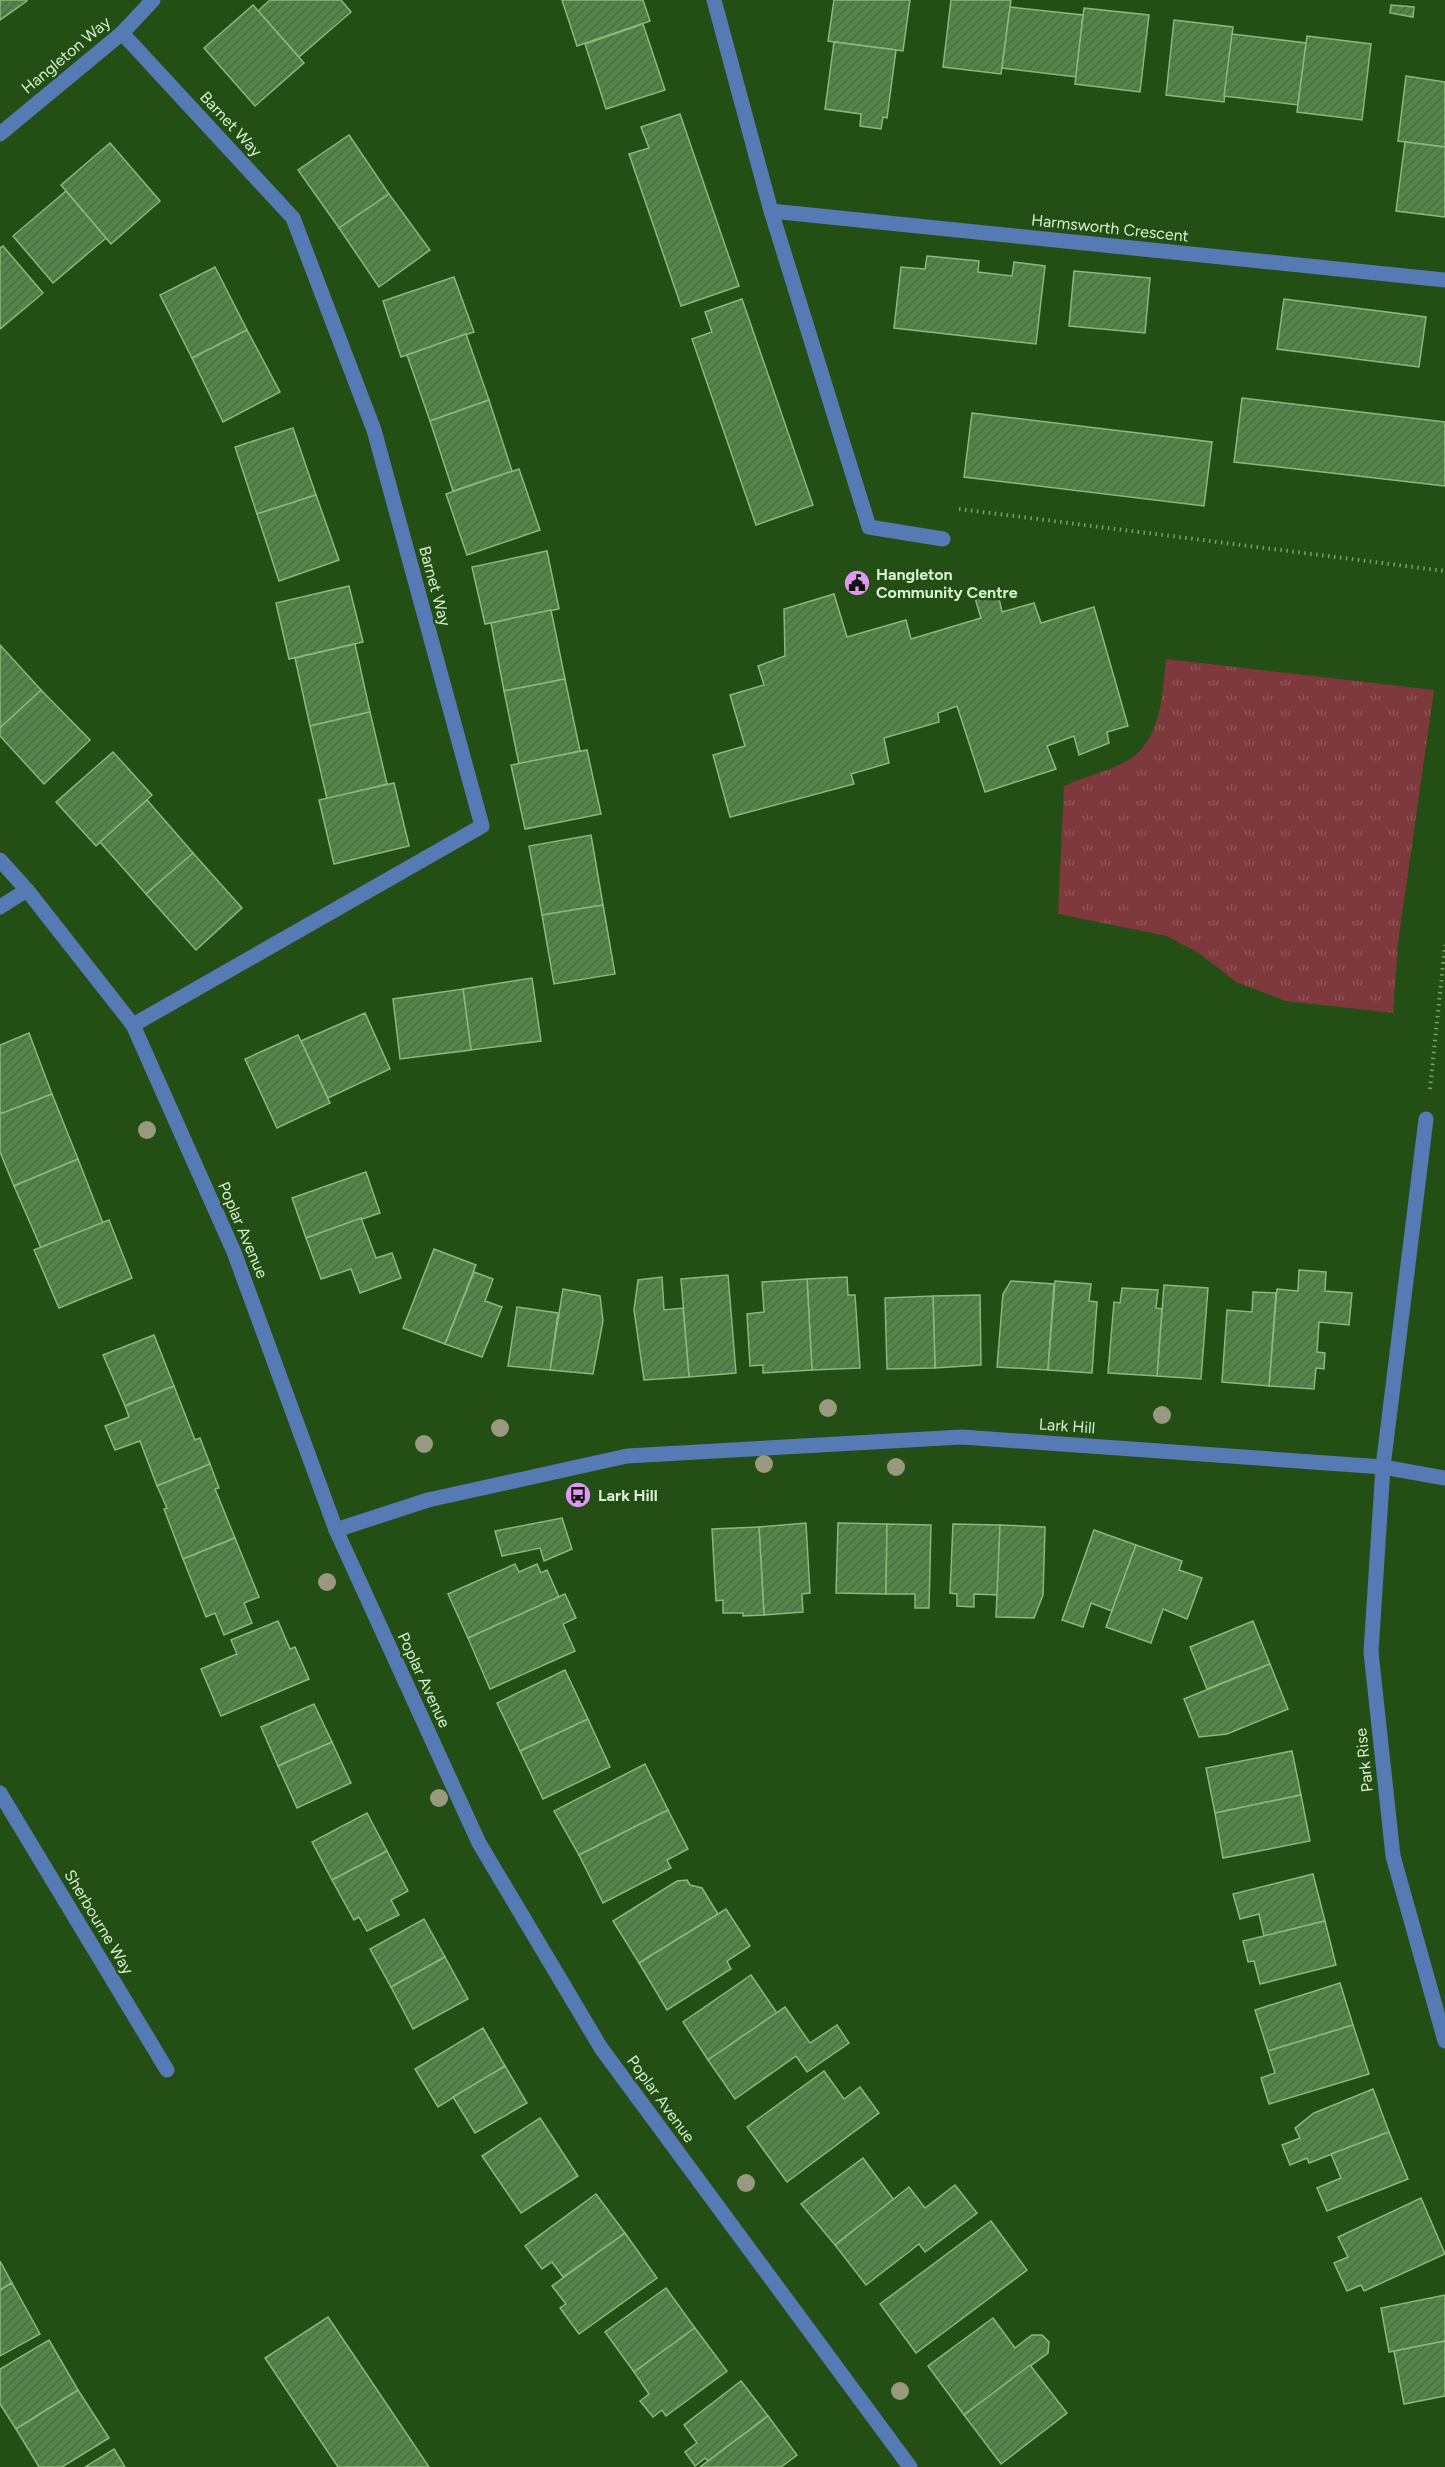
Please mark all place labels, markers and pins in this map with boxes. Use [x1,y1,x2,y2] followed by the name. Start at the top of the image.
[876,565,1018,602] place label: Hangleton Community Centre
[842,568,872,598] public building icon: Hangleton Community Centre
[563,1480,593,1510] bus stop icon: Lark Hill
[598,1486,658,1505] place label: Lark Hill

